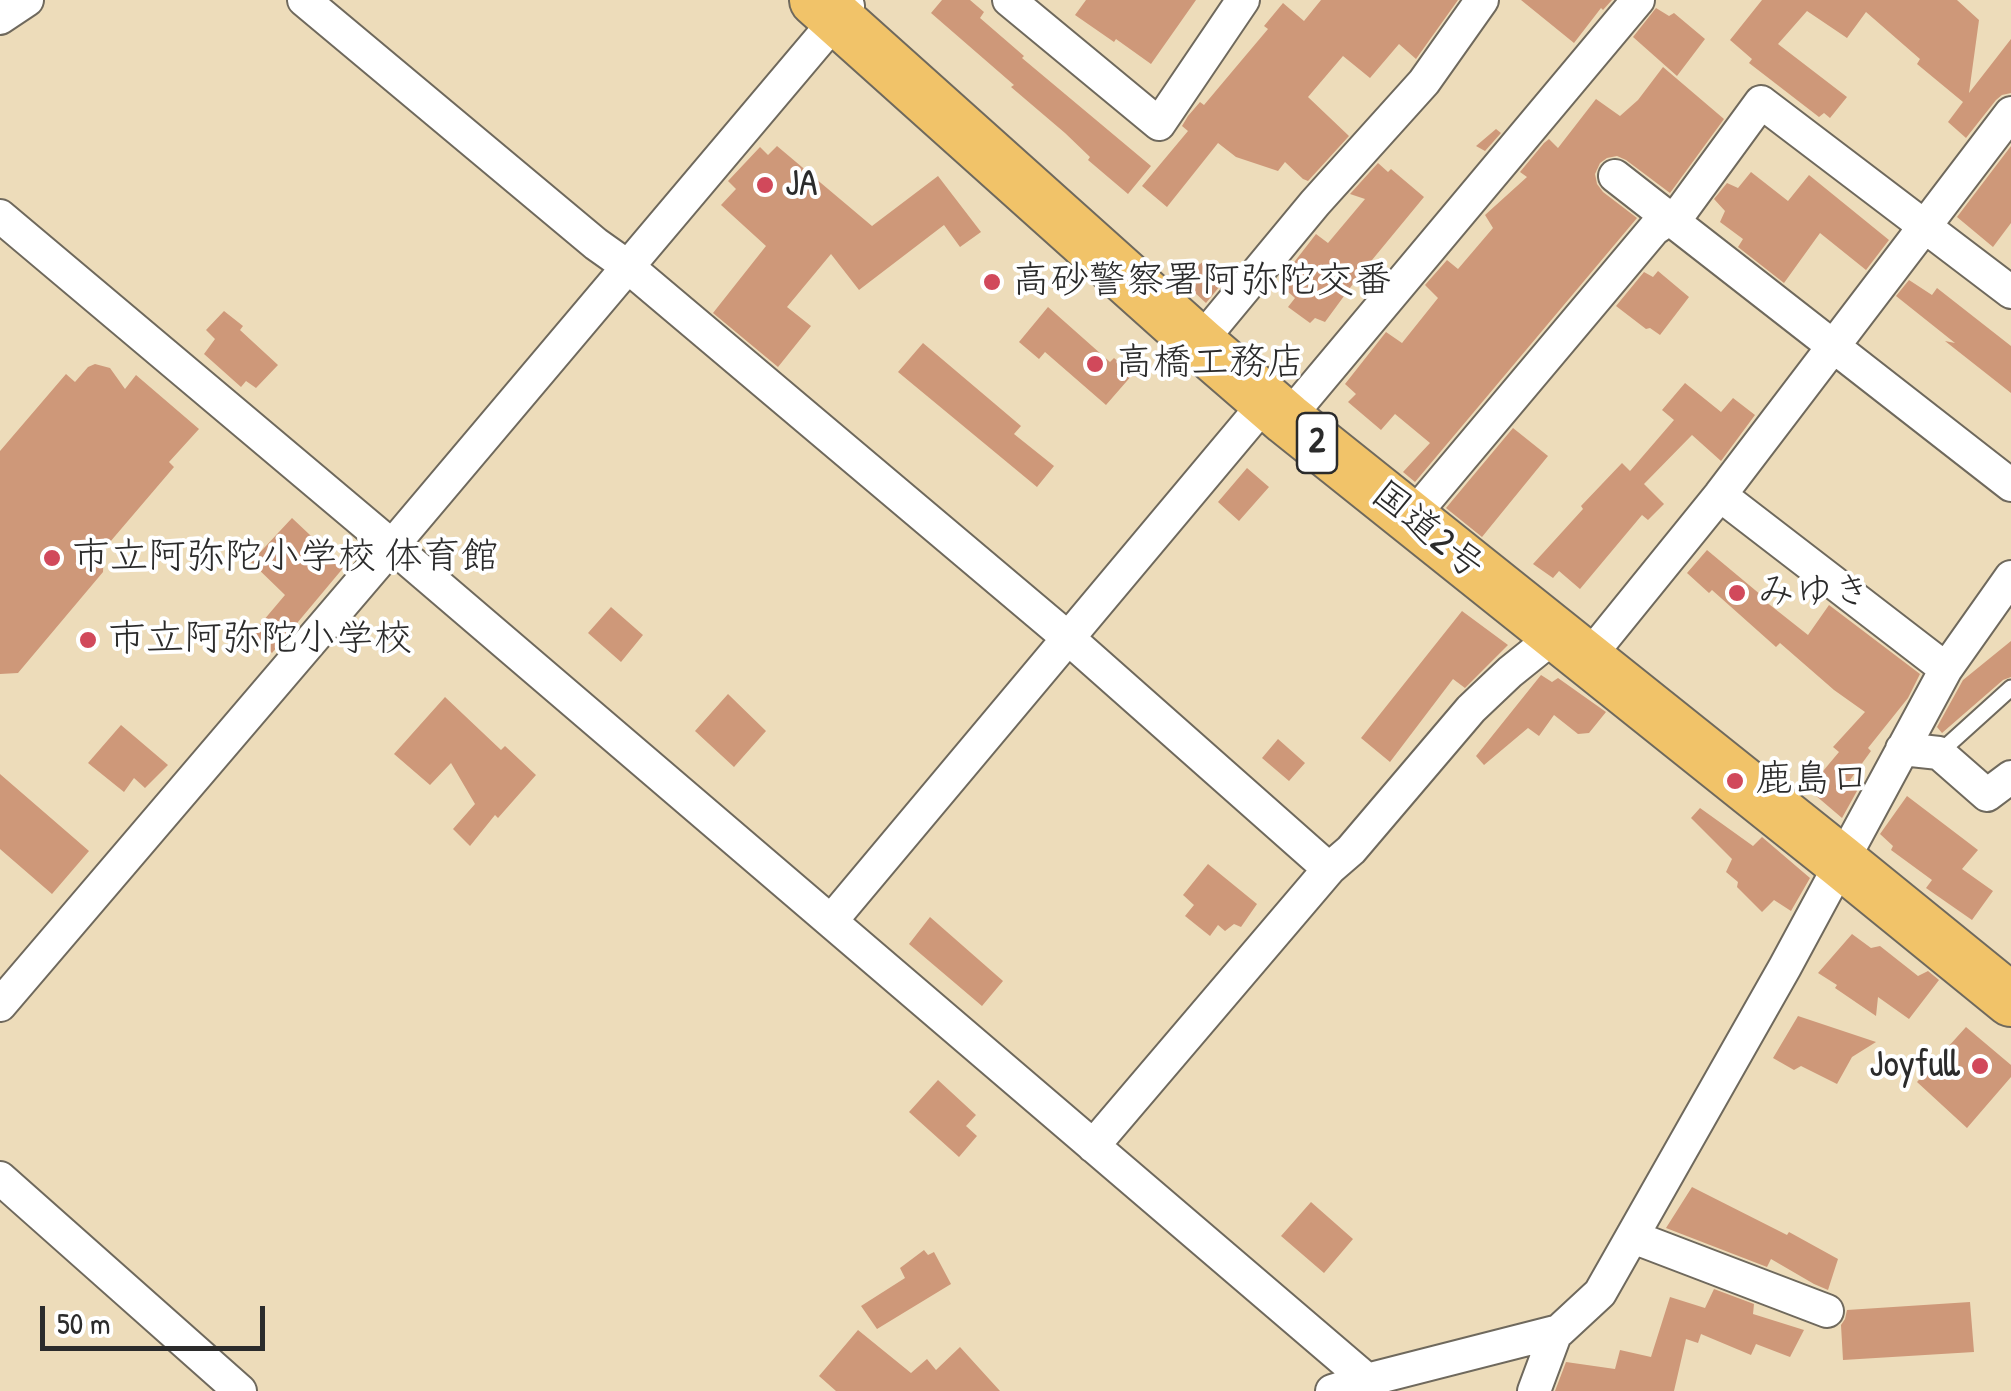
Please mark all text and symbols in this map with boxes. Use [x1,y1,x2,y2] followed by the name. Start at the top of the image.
[785,162,818,208] place label: JA
[754,174,776,196] marker: JA
[1012,259,1392,305] place label: 高砂警察署阿弥陀交番
[981,271,1003,293] marker: 高砂警察署阿弥陀交番
[1115,341,1305,387] place label: 高橋工務店
[1084,353,1106,375] marker: 高橋工務店
[1297,413,1337,473] road number: 2
[1361,472,1493,590] street label: 国道2号
[72,535,499,581] place label: 市立阿弥陀小学校 体育館
[41,547,63,569] marker: 市立阿弥陀小学校 体育館
[1757,570,1871,616] place label: みゆき
[1726,582,1748,604] marker: みゆき
[108,617,412,663] place label: 市立阿弥陀小学校
[77,629,99,651] marker: 市立阿弥陀小学校
[1755,758,1869,804] place label: 鹿島口
[1724,770,1746,792] marker: 鹿島口
[1869,1043,1960,1089] place label: Joyfull
[1969,1055,1991,1077] marker: Joyfull
[45,1286,270,1348] scale bar
[57,1303,110,1343] text: 50 m

